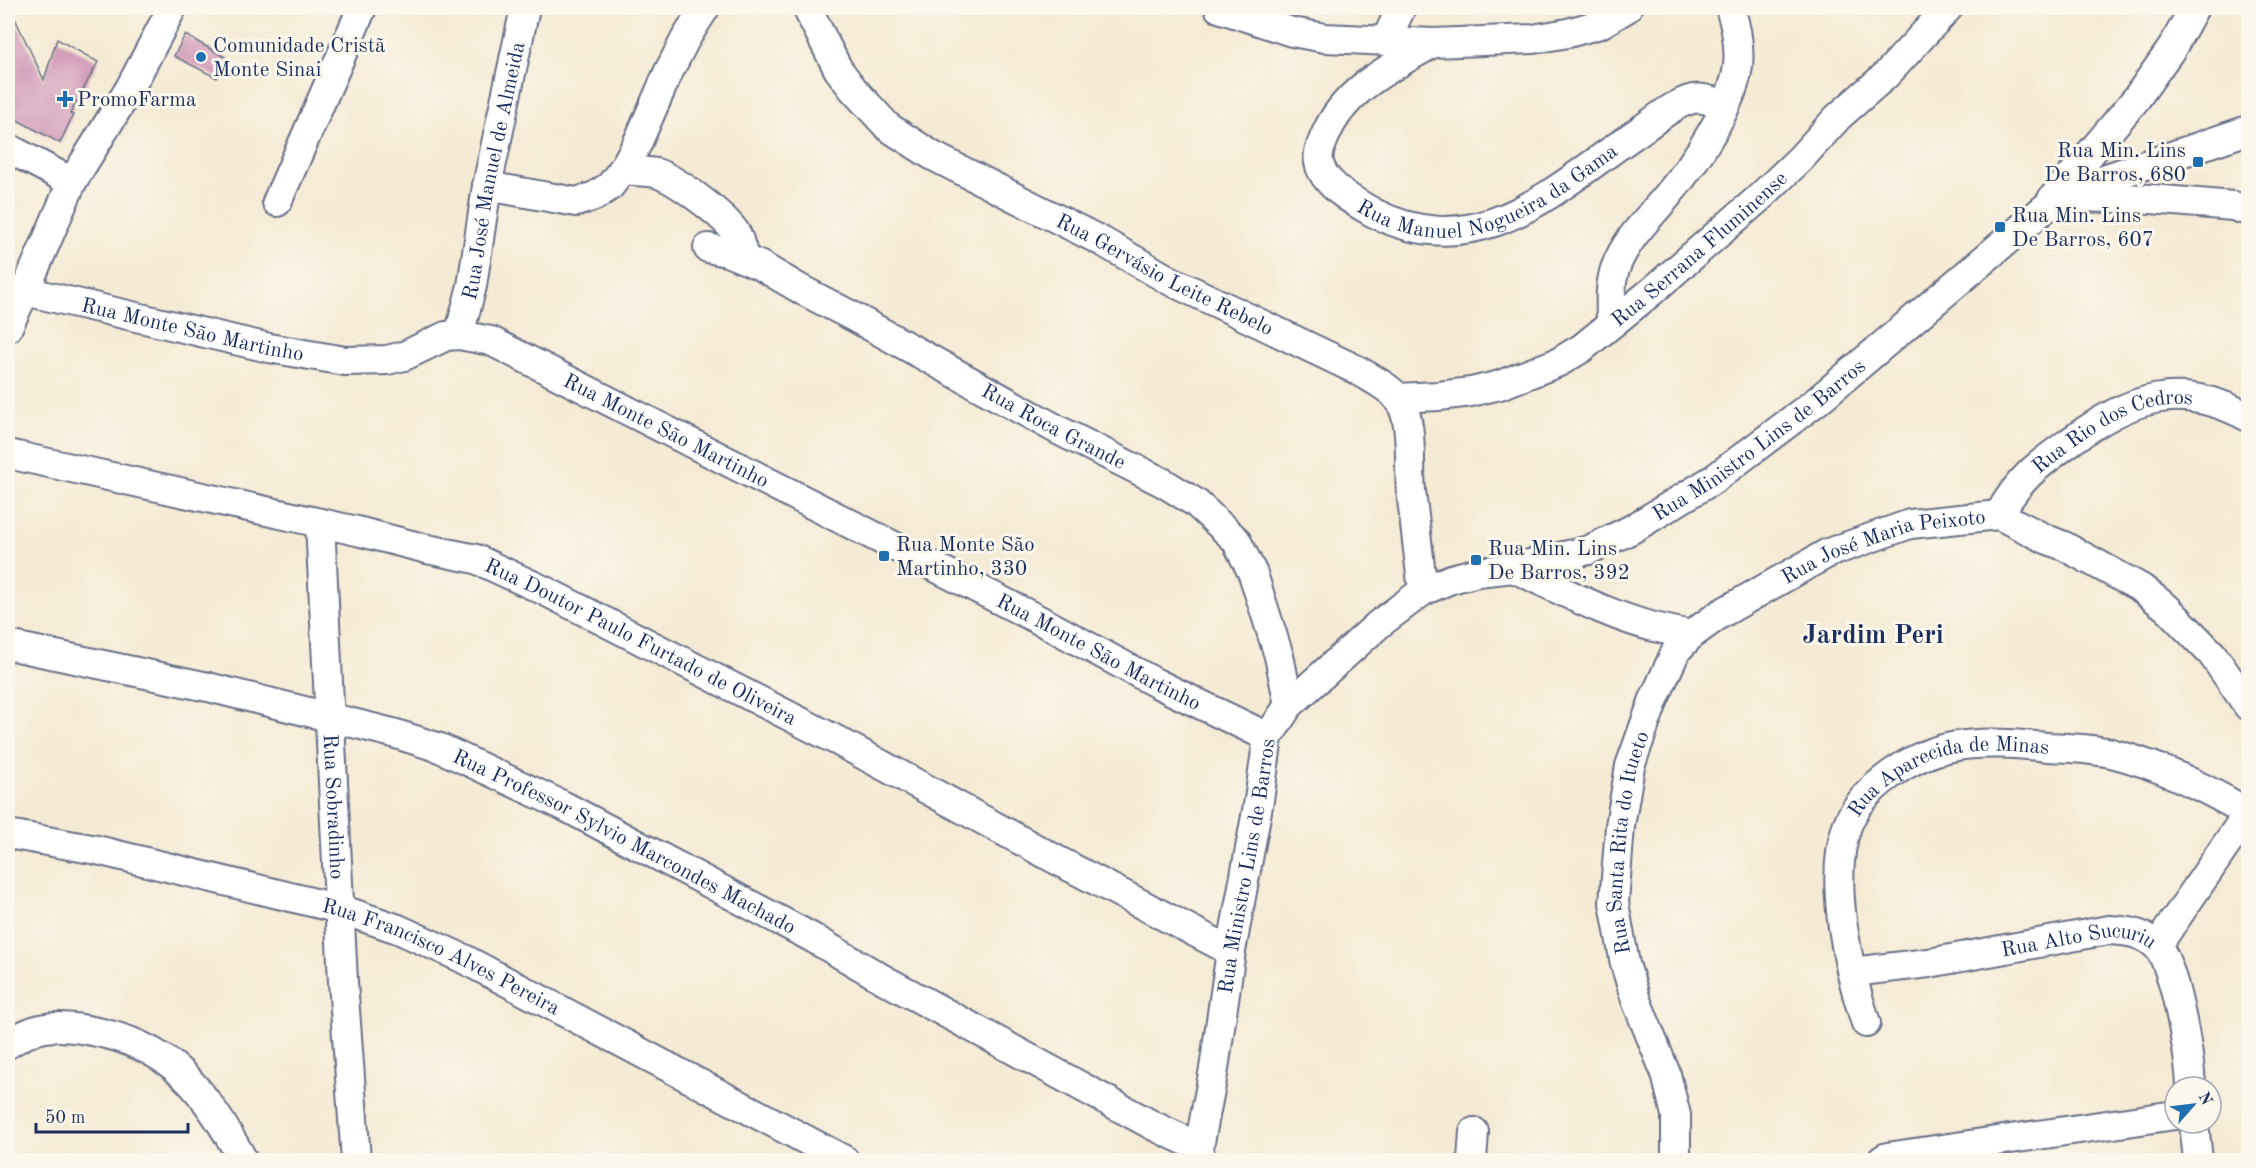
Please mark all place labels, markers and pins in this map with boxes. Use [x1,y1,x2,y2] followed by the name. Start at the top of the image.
[213,36,385,81] place label: Comunidade Cristã Monte Sinai
[194,50,208,64] marker: Comunidade Cristã Monte Sinai
[77,90,196,111] place label: PromoFarma
[58,92,72,106] marker: PromoFarma
[2044,141,2186,186] place label: Rua Min. Lins De Barros, 680
[2191,155,2205,169] marker: Rua Min. Lins De Barros, 680
[2012,206,2154,251] place label: Rua Min. Lins De Barros, 607
[1993,220,2007,234] marker: Rua Min. Lins De Barros, 607
[896,535,1035,580] place label: Rua Monte São Martinho, 330
[1488,539,1630,584] place label: Rua Min. Lins De Barros, 392
[877,549,891,563] marker: Rua Monte São Martinho, 330
[1469,553,1483,567] marker: Rua Min. Lins De Barros, 392

